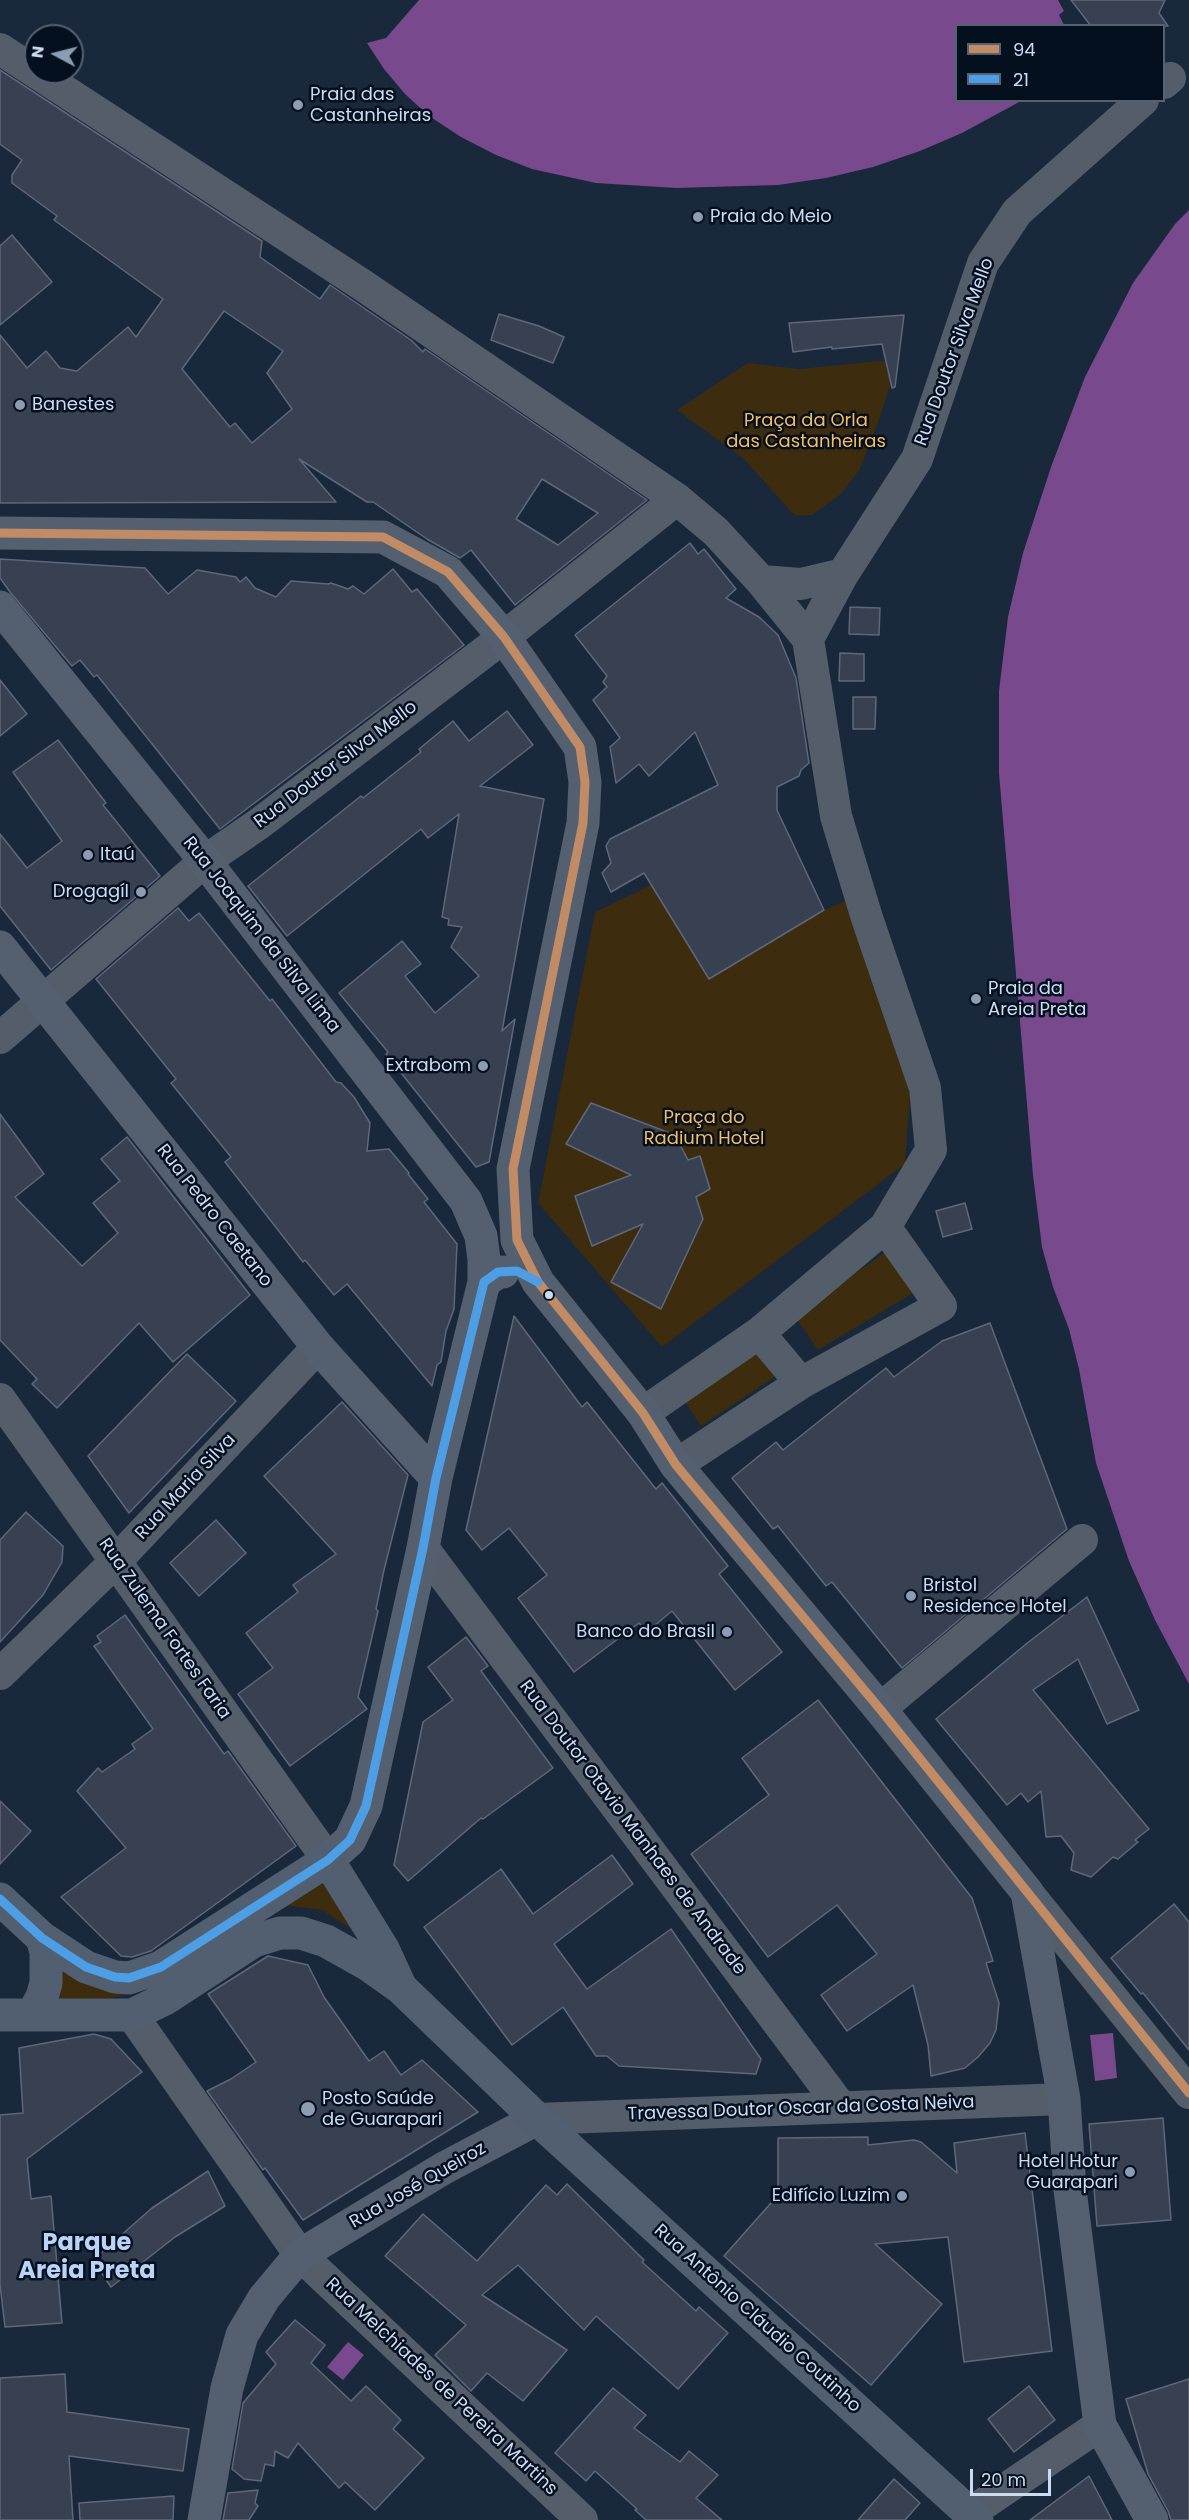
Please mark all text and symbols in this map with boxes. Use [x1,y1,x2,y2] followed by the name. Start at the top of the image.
[24,24,84,84] north arrow
[955,24,1165,102] legend
[1013,37,1036,62] text: 94
[25,45,50,59] text: N
[1013,67,1029,92] text: 21
[310,84,431,127] place label: Praia das Castanheiras
[291,98,305,112] marker: Praia das Castanheiras
[710,206,832,228] place label: Praia do Meio
[691,210,705,224] marker: Praia do Meio
[911,255,999,449] street label: Rua Doutor Silva Mello
[32,394,114,416] place label: Banestes
[13,398,27,412] marker: Banestes
[726,410,886,452] park label: Praça da Orla das Castanheiras
[250,697,422,833] street label: Rua Doutor Silva Mello
[178,833,344,1037] street label: Rua Joaquim da Silva Lima
[100,844,135,866] place label: Itaú
[81,848,95,862] marker: Itaú
[53,881,129,903] place label: Drogagíl
[134,885,148,899] marker: Drogagíl
[988,978,1086,1020] place label: Praia da Areia Preta
[969,992,983,1006] marker: Praia da Areia Preta
[385,1055,471,1077] place label: Extrabom
[476,1059,490,1073] marker: Extrabom
[644,1107,764,1150] park label: Praça do Radium Hotel
[152,1140,276,1292] street label: Rua Pedro Caetano
[543,1289,555,1301] unlabelled marker
[131,1430,241,1544] street label: Rua Maria Silva
[93,1535,235,1723] street label: Rua Zulema Fortes Faria
[923,1575,1067,1618] place label: Bristol Residence Hotel
[904,1589,918,1603] marker: Bristol Residence Hotel
[576,1621,715,1643] place label: Banco do Brasil
[720,1625,734,1639] marker: Banco do Brasil
[514,1677,750,1979] street label: Rua Doutor Otavio Manhaes de Andrade
[322,2088,442,2130] place label: Posto Saúde de Guarapari
[627,2092,975,2126] street label: Travessa Doutor Oscar da Costa Neiva
[299,2100,317,2118] marker: Posto Saúde de Guarapari
[346,2138,490,2234] street label: Rua José Queiroz
[1018,2151,1118,2194] place label: Hotel Hotur Guarapari
[1123,2165,1137,2179] marker: Hotel Hotur Guarapari
[772,2185,890,2207] place label: Edifício Luzim
[895,2189,909,2203] marker: Edifício Luzim
[649,2220,865,2418] street label: Rua Antônio Cláudio Coutinho
[18,2230,156,2286] district label: Parque Areia Preta
[321,2274,561,2500] street label: Rua Melchiades de Pereira Martins
[973,2457,1054,2495] scale bar
[981,2467,1026,2492] text: 20 m

